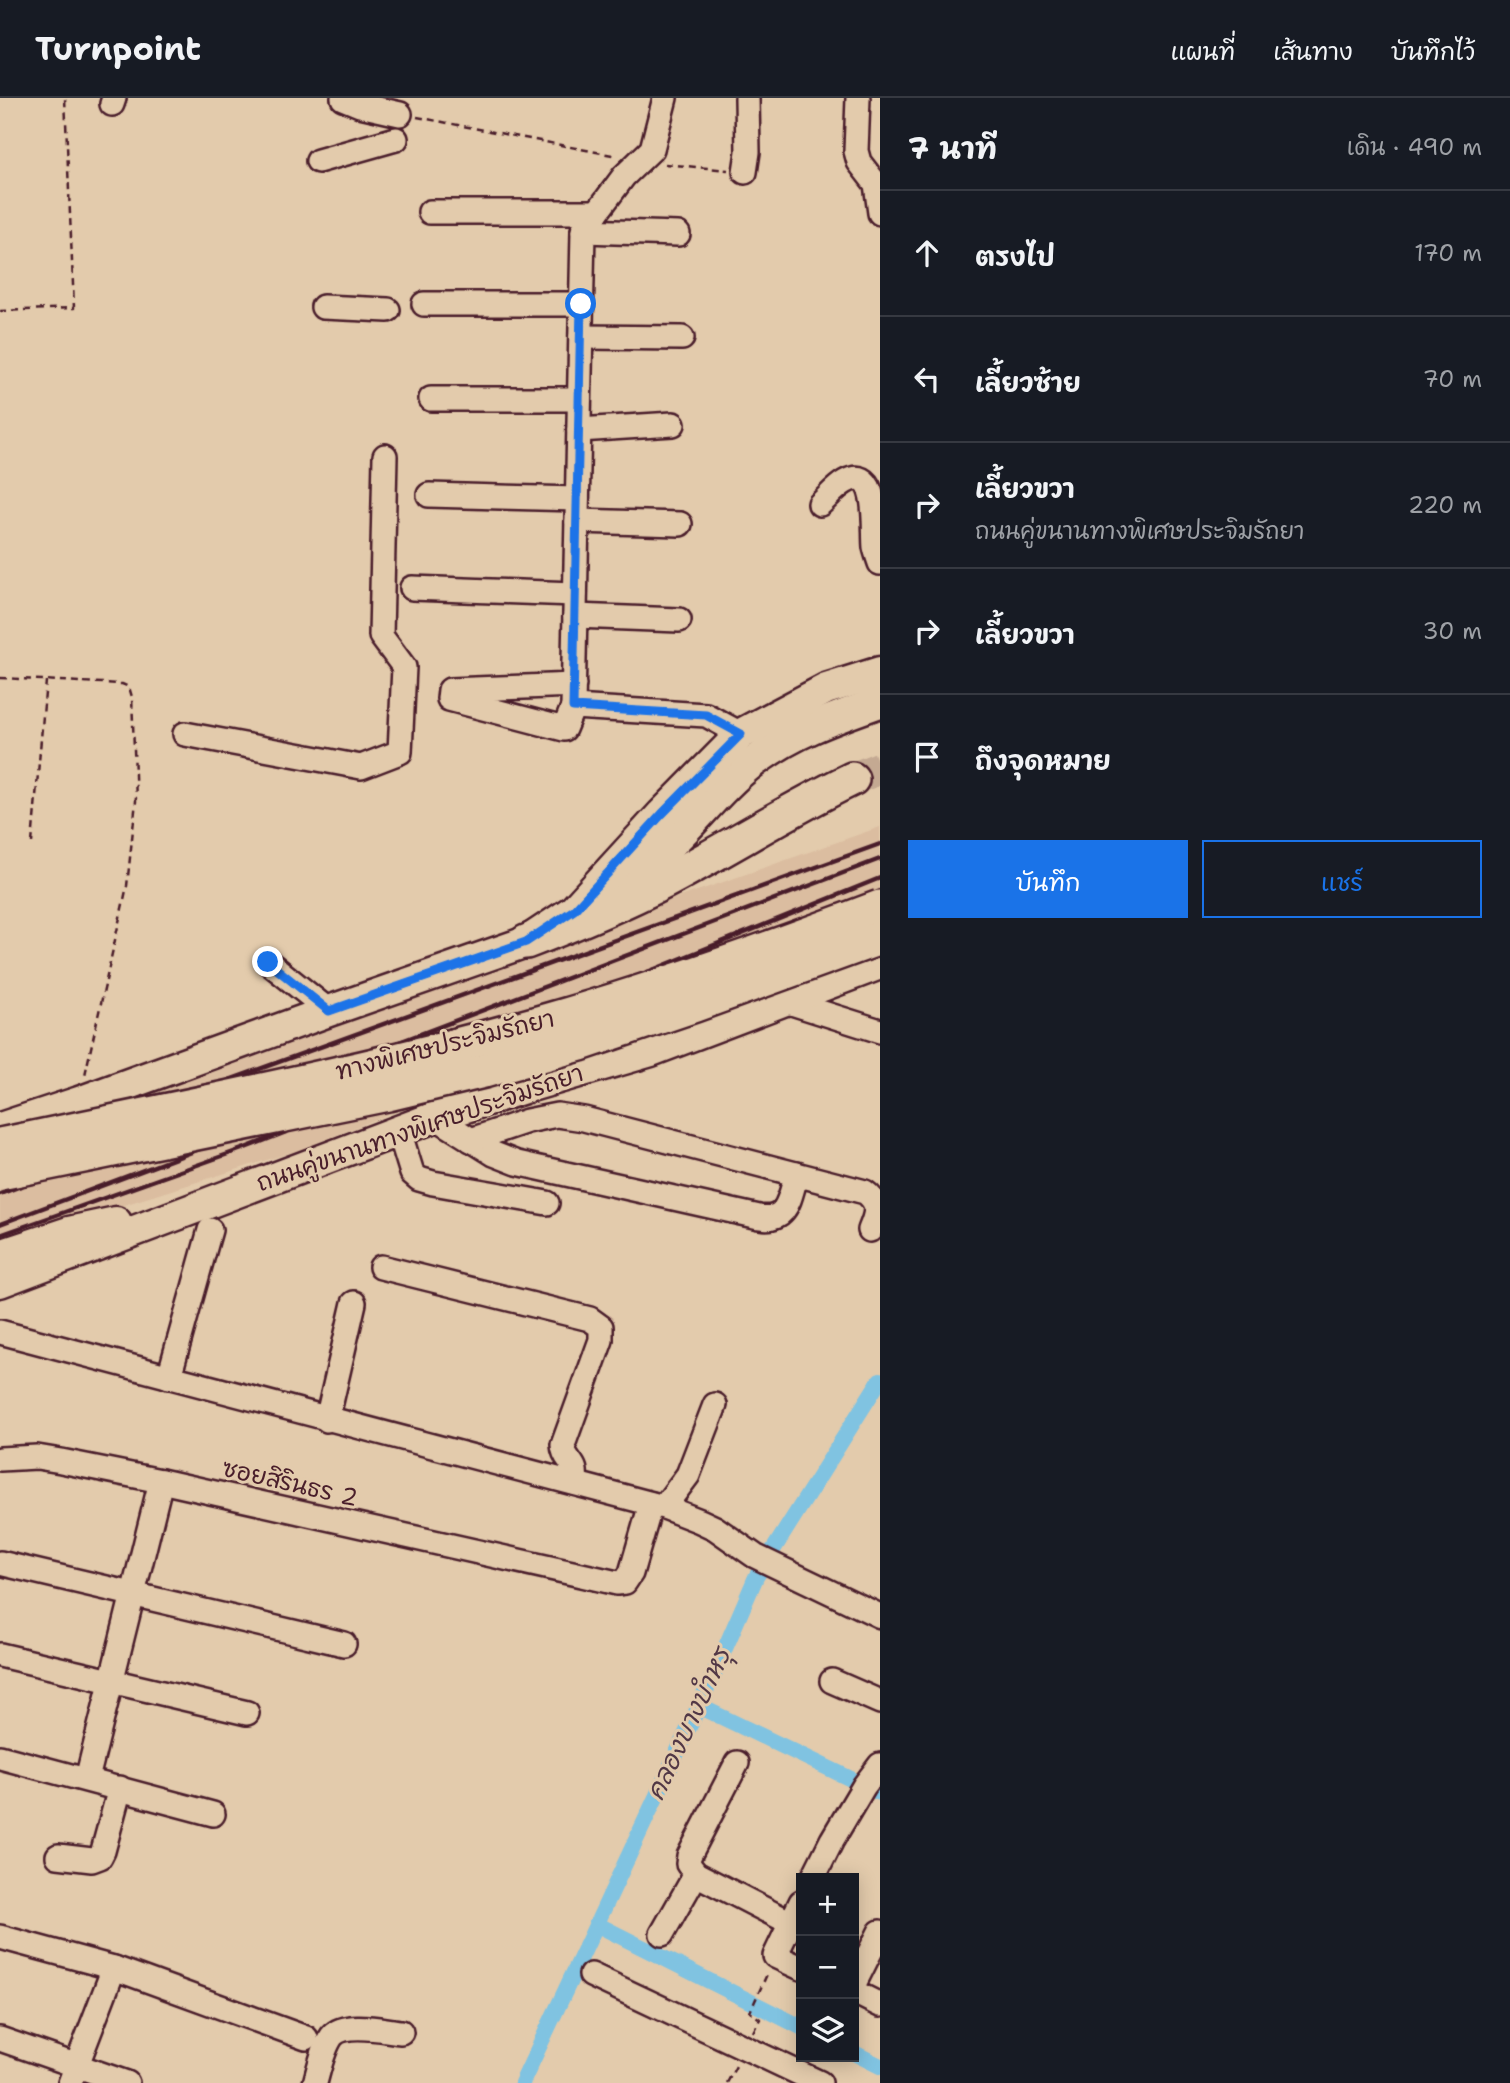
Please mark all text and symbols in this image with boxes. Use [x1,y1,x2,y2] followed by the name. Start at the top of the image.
[35,26,201,71] text: Turnpoint
[1170,36,1235,68] text: แผนที่
[1273,36,1353,68] text: เส้นทาง
[1391,36,1475,68] text: บันทึกไว้
[908,128,997,169] text: 7 นาที
[1347,132,1482,162] text: เดิน · 490 m
[908,234,946,272] icon: ahead
[1414,238,1482,268] text: 170 m
[975,239,1055,274] text: ตรงไป
[565,288,596,319] route start
[908,360,946,398] icon: left
[1423,364,1482,394] text: 70 m
[975,365,1081,400] text: เลี้ยวซ้าย
[975,471,1075,506] text: เลี้ยวขวา
[908,486,946,524] icon: right
[1408,490,1482,520] text: 220 m
[975,516,1304,546] text: ถนนคู่ขนานทางพิเศษประจิมรัถยา
[908,612,946,650] icon: right
[1423,616,1482,646] text: 30 m
[975,617,1075,652] text: เลี้ยวขวา
[908,738,946,776] icon: arrive
[975,743,1111,778] text: ถึงจุดหมาย
[908,840,1188,918] button: บันทึก
[1202,840,1482,918] button: แชร์
[252,946,283,977] route end
[332,1002,558,1088] street label: ทางพิเศษประจิมรัถยา
[252,1057,588,1201] street label: ถนนคู่ขนานทางพิเศษประจิมรัถยา
[219,1452,361,1514] street label: ซอยสิรินธร 2
[637,1640,742,1807] water label: คลองบางบำหรุ
[796,1873,859,2062] map controls
[796,1873,859,1936] button: +
[796,1936,859,1999] button: −
[796,1999,859,2062] button: layers

